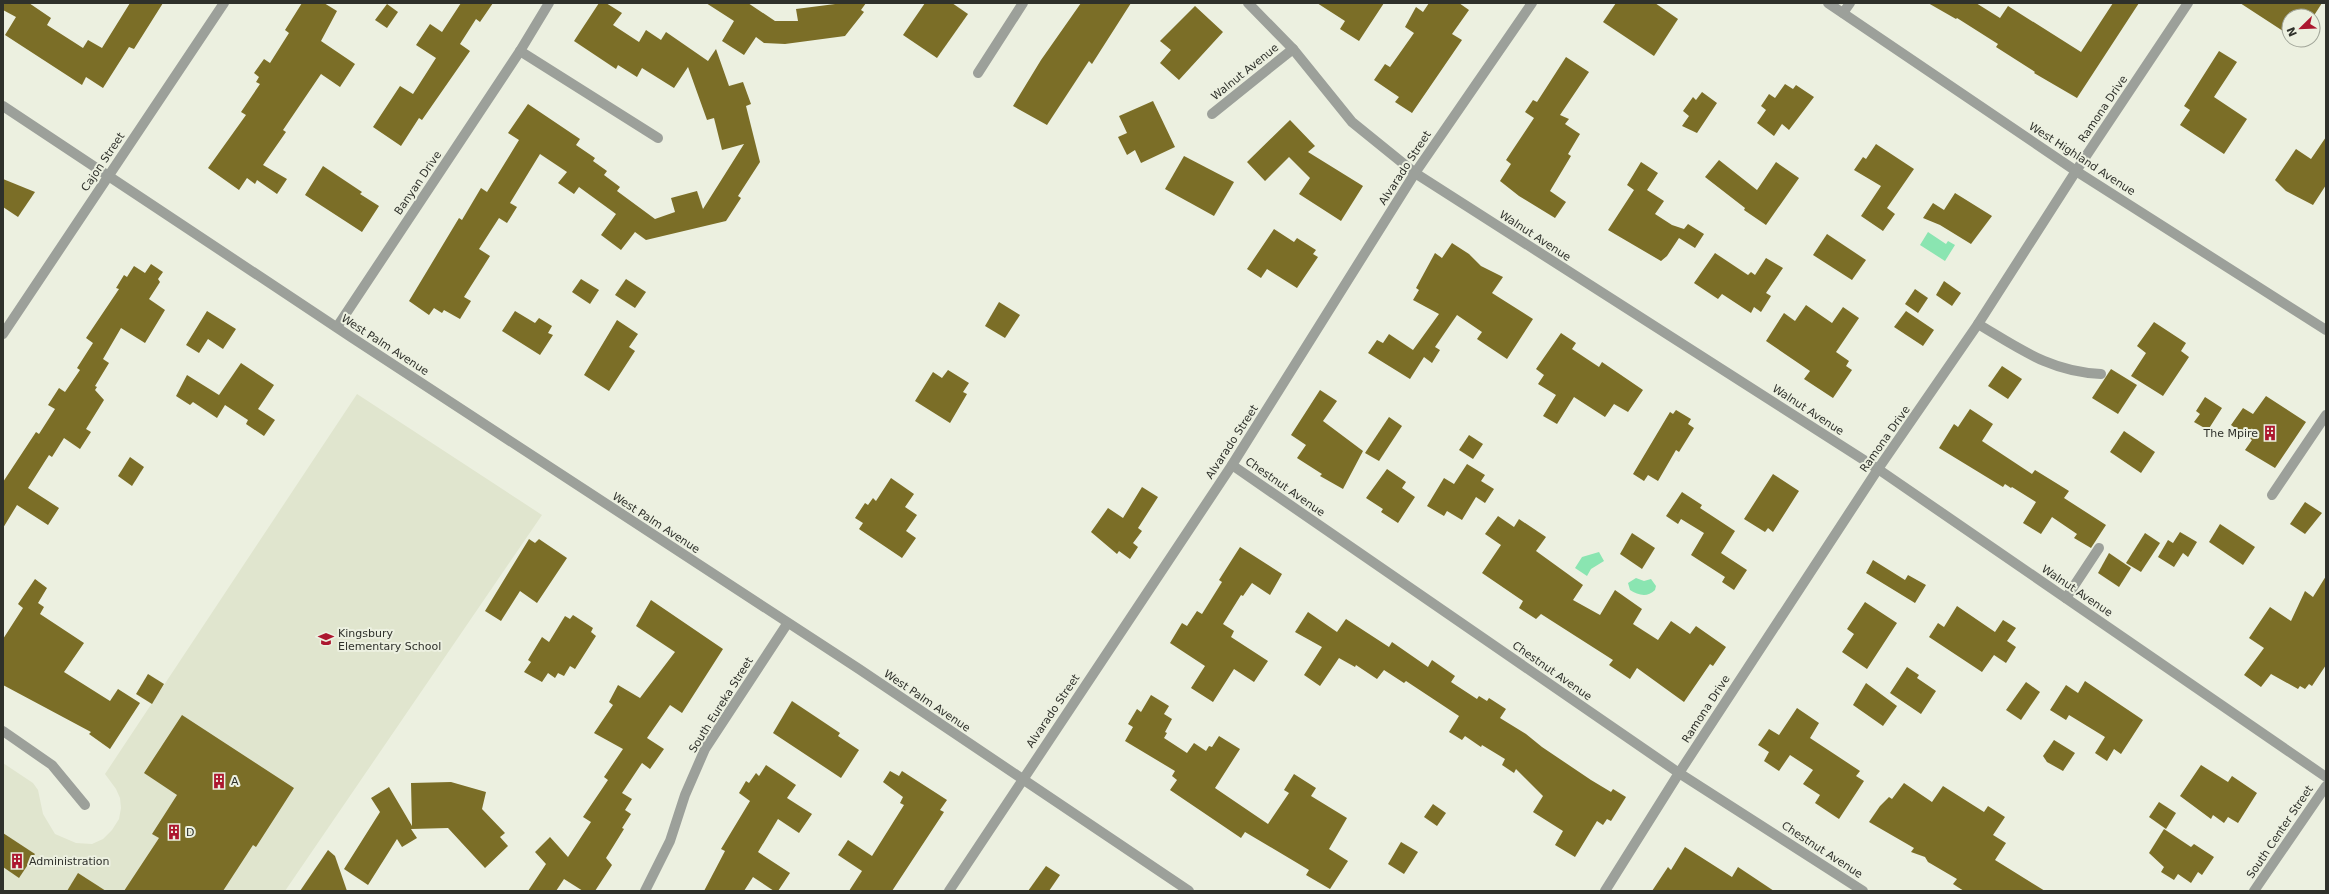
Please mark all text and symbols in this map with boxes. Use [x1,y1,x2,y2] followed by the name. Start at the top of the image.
[2281,8,2321,48] north arrow
[2284,25,2300,38] text: N
[1209,41,1281,103] street label: Walnut Avenue
[2076,73,2130,145] street label: Ramona Drive
[2026,120,2138,198] street label: West Highland Avenue
[1376,128,1434,207] street label: Alvarado Street
[79,130,128,194] street label: Cajon Street
[392,148,444,217] street label: Banyan Drive
[1497,208,1573,264] street label: Walnut Avenue
[339,312,431,378] street label: West Palm Avenue
[1770,382,1846,438] street label: Walnut Avenue
[1203,402,1261,481] street label: Alvarado Street
[1857,403,1913,475] street label: Ramona Drive
[2261,424,2279,442] building icon: The Mpire
[2202,427,2258,440] place label: The Mpire
[1243,455,1327,519] street label: Chestnut Avenue
[610,490,702,556] street label: West Palm Avenue
[2039,563,2115,620] street label: Walnut Avenue
[338,627,441,653] place label: Kingsbury Elementary School
[317,630,335,648] school or university icon: Kingsbury Elementary School
[1510,639,1594,703] street label: Chestnut Avenue
[686,654,756,755] street label: South Eureka Street
[881,667,973,735] street label: West Palm Avenue
[1024,671,1083,750] street label: Alvarado Street
[1679,673,1733,745] street label: Ramona Drive
[210,772,228,790] building icon: A
[231,775,239,788] place label: A
[2244,782,2316,881] street label: South Center Street
[1779,819,1865,881] street label: Chestnut Avenue
[165,823,183,841] building icon: D
[186,826,194,839] place label: D
[8,852,26,870] building icon: Administration
[29,855,110,868] place label: Administration

